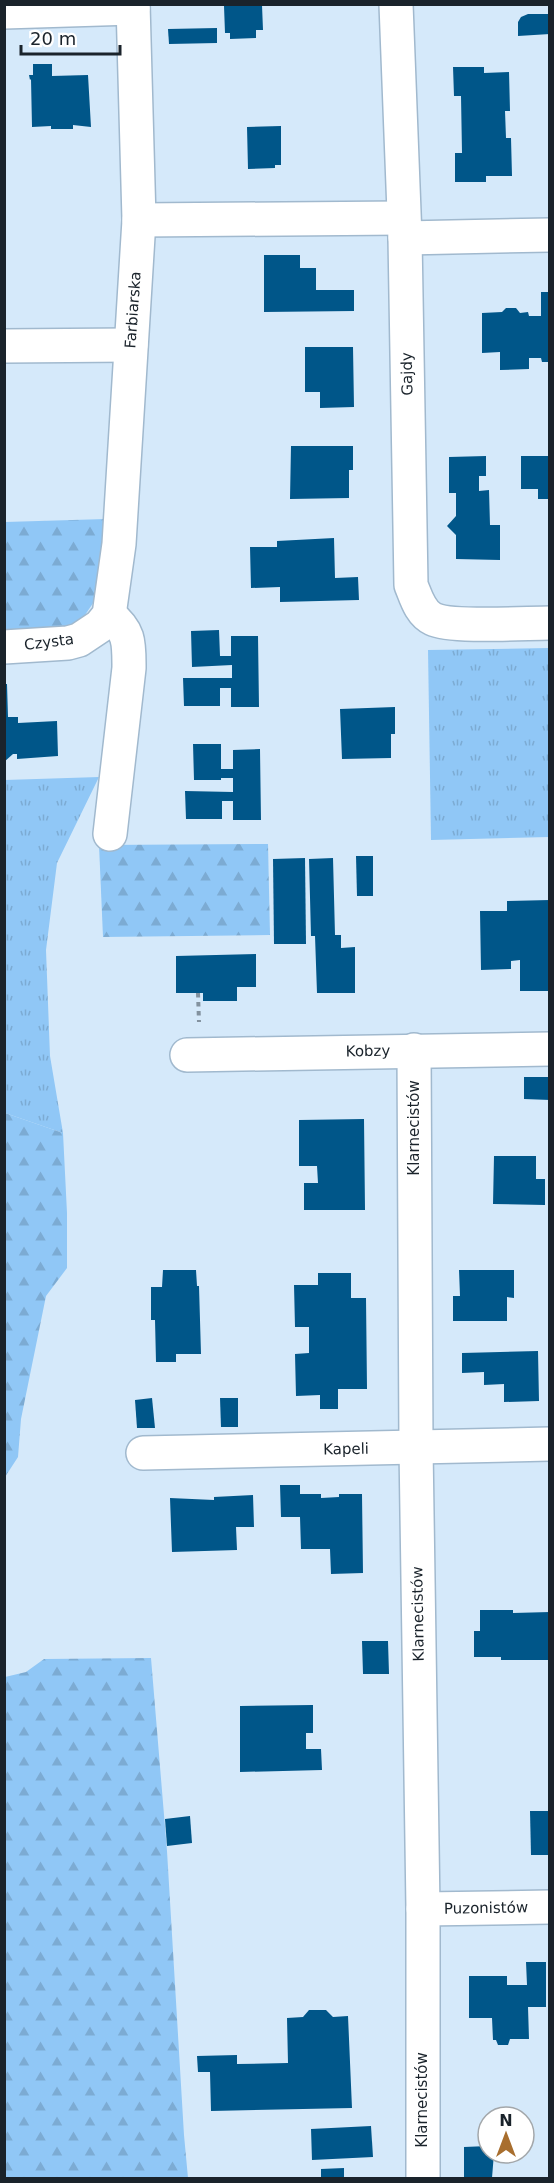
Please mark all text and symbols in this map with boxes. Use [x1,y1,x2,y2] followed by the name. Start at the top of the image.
[21,18,120,56] scale bar
[30,28,76,49] text: 20 m
[121,271,145,349] street label: Farbiarska
[398,352,416,396] street label: Gajdy
[23,630,75,654] street label: Czysta
[346,1042,391,1060] street label: Kobzy
[405,1080,423,1176] street label: Klarnecistów
[323,1440,369,1458] street label: Kapeli
[408,1566,428,1662] street label: Klarnecistów
[444,1898,528,1918] street label: Puzonistów
[413,2052,431,2148] street label: Klarnecistów
[476,2105,536,2165] north arrow
[499,2111,513,2130] text: N

